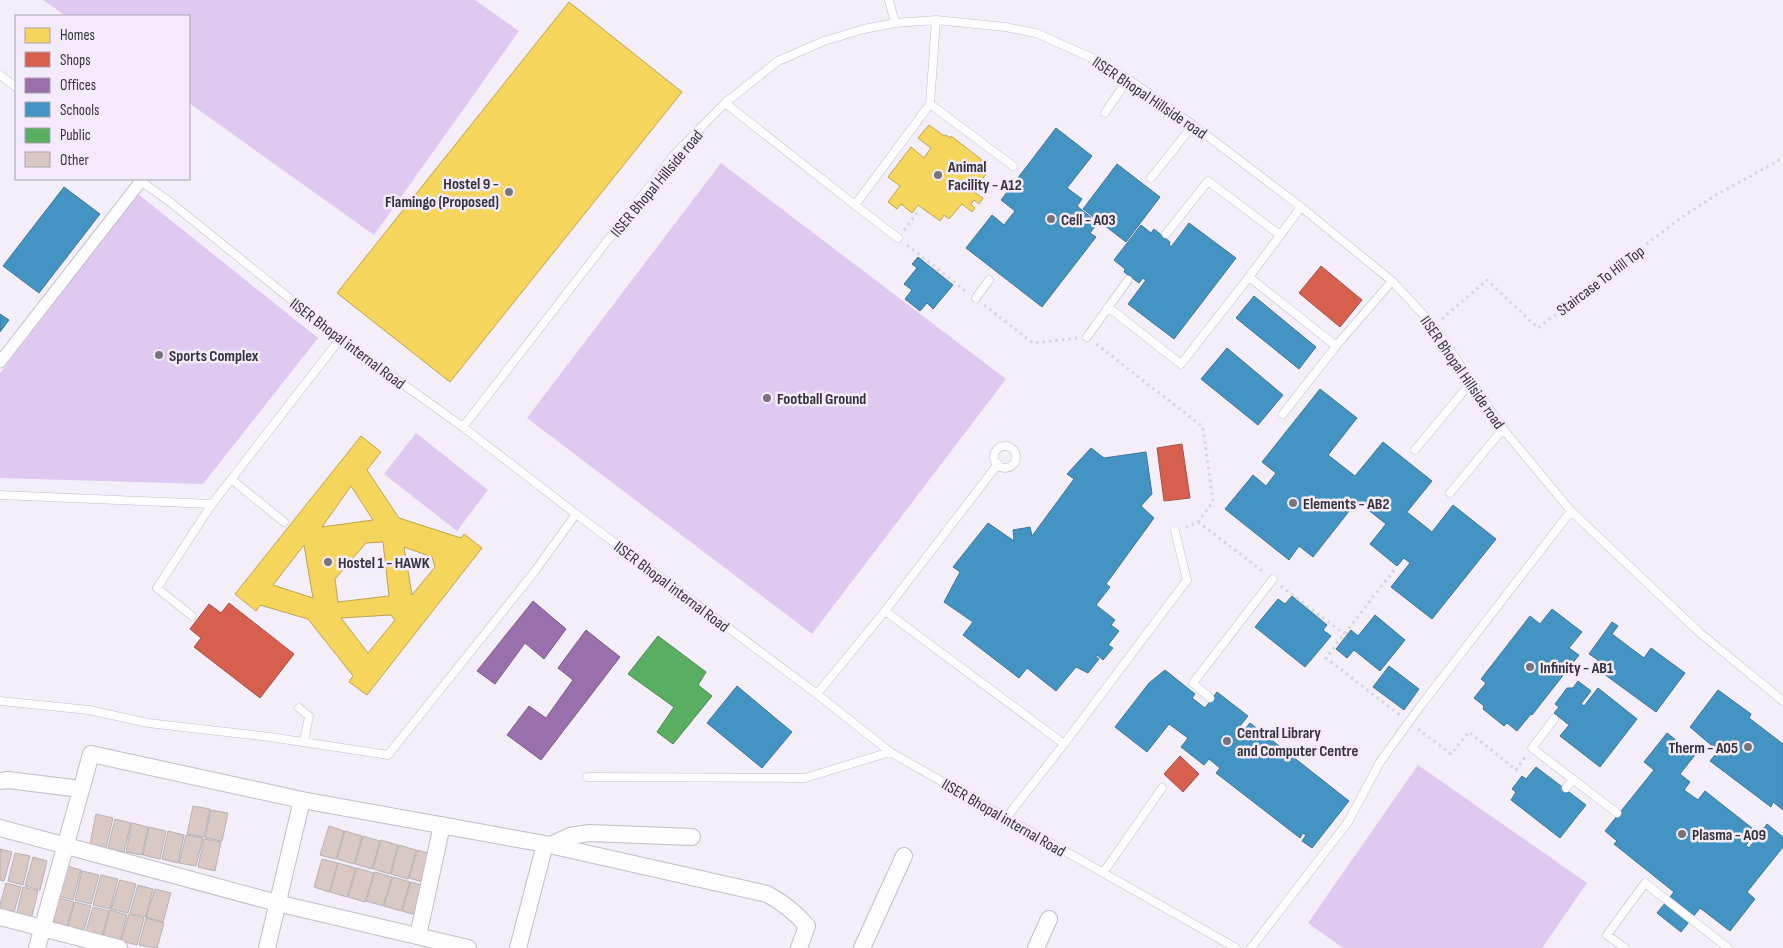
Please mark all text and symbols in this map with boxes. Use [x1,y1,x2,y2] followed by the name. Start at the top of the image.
[15,15,190,180] legend
[60,26,95,45] text: Homes
[60,51,91,70] text: Shops
[1088,53,1210,144] street label: IISER Bhopal Hillside road
[60,76,96,95] text: Offices
[60,101,99,120] text: Schools
[60,126,91,145] text: Public
[607,127,707,241] street label: IISER Bhopal Hillside road
[60,151,89,170] text: Other
[947,158,1022,195] place label: Animal Facility - A12
[932,169,944,181] marker: Animal Facility - A12
[385,175,499,212] place label: Hostel 9 - Flamingo (Proposed)
[503,186,515,198] marker: Hostel 9 - Flamingo (Proposed)
[1061,211,1116,230] place label: Cell - A03
[1045,213,1057,225] marker: Cell - A03
[1553,242,1649,320] street label: Staircase To Hill Top
[286,295,409,394] street label: IISER Bhopal internal Road
[1416,313,1508,433] street label: IISER Bhopal Hillside road
[169,347,259,366] place label: Sports Complex
[153,349,165,361] marker: Sports Complex
[777,390,866,409] place label: Football Ground
[761,392,773,404] marker: Football Ground
[1303,495,1389,514] place label: Elements - AB2
[1287,497,1299,509] marker: Elements - AB2
[610,538,733,637] street label: IISER Bhopal internal Road
[338,554,430,573] place label: Hostel 1 - HAWK
[322,556,334,568] marker: Hostel 1 - HAWK
[1540,659,1614,678] place label: Infinity - AB1
[1524,661,1536,673] marker: Infinity - AB1
[1237,724,1358,761] place label: Central Library and Computer Centre
[1221,735,1233,747] marker: Central Library and Computer Centre
[1668,739,1738,758] place label: Therm - A05
[1742,741,1754,753] marker: Therm - A05
[938,775,1068,861] street label: IISER Bhopal internal Road
[1692,826,1766,845] place label: Plasma - A09
[1676,828,1688,840] marker: Plasma - A09

